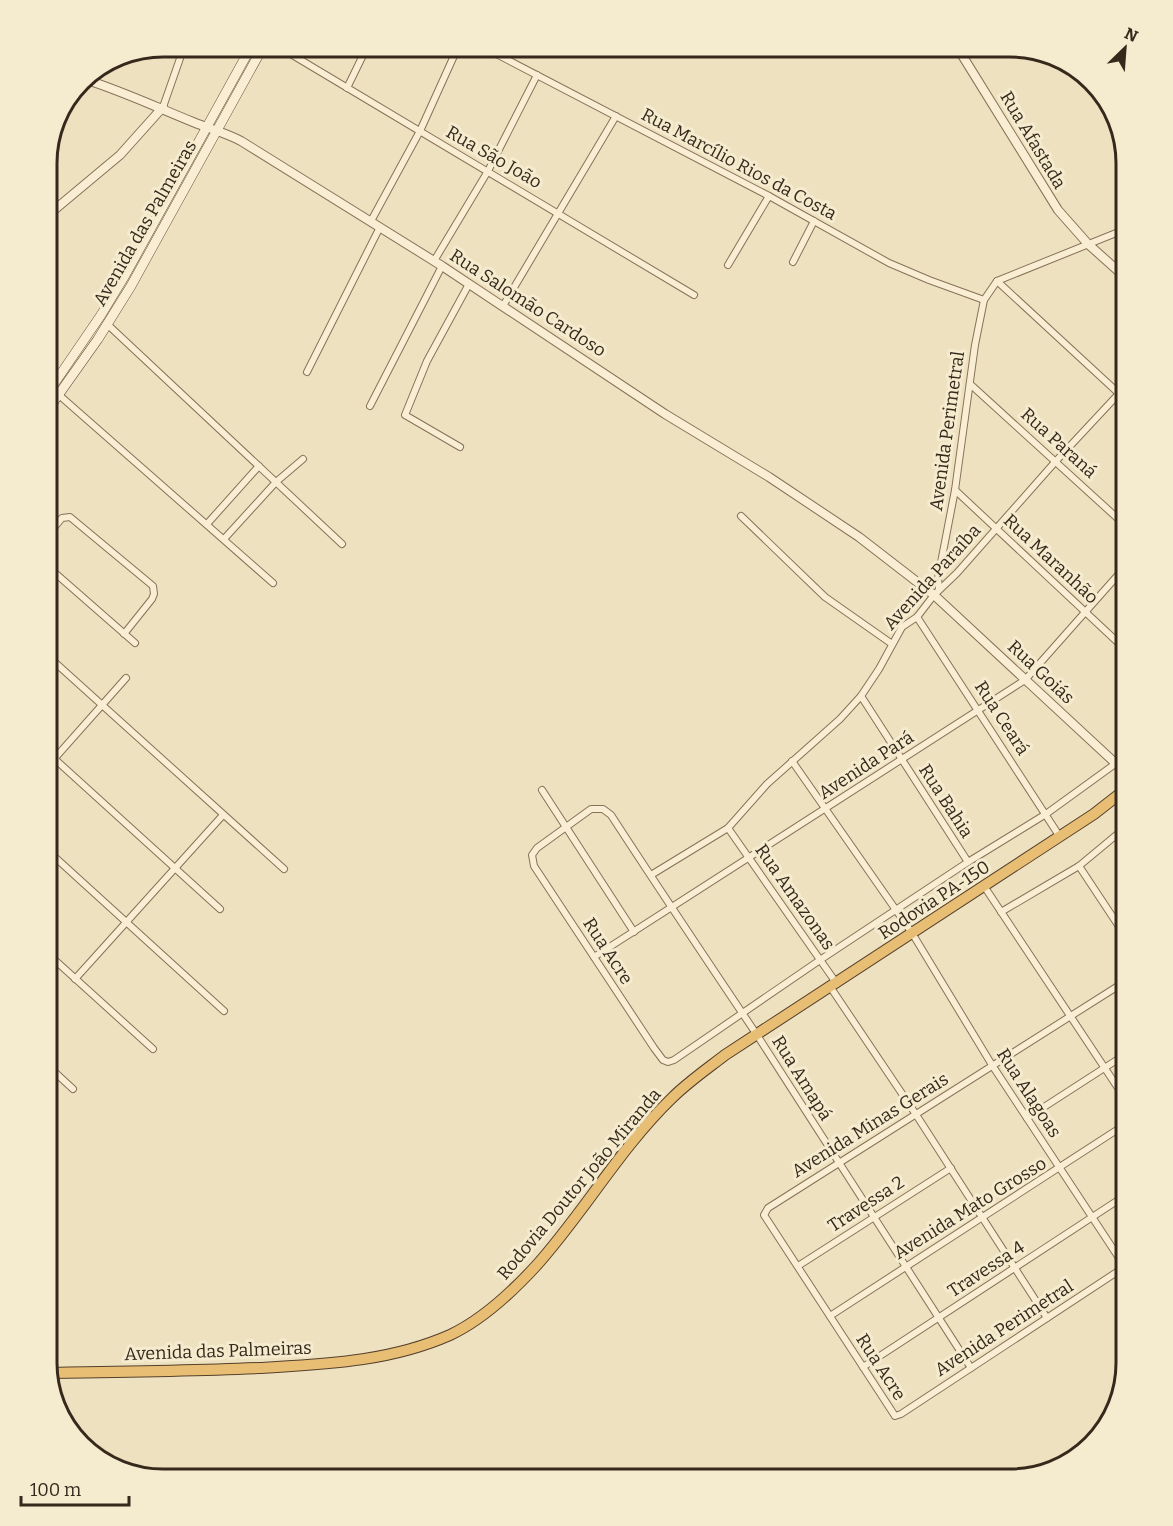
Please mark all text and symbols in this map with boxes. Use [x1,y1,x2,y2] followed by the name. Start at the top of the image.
[1095,18,1155,78] north arrow
[1122,24,1141,46] text: N
[995,87,1071,193] street label: Rua Afastada
[638,103,841,225] street label: Rua Marcílio Rios da Costa
[442,121,546,193] street label: Rua São João
[89,136,201,310] street label: Avenida das Palmeiras
[446,244,610,362] street label: Rua Salomão Cardoso
[925,350,969,512] street label: Avenida Perimetral
[1016,403,1102,483] street label: Rua Paraná
[999,509,1103,609] street label: Rua Maranhão
[879,519,985,634] street label: Avenida Paraíba
[1003,636,1079,708] street label: Rua Goiás
[970,677,1034,759] street label: Rua Ceará
[814,726,918,804] street label: Avenida Pará
[914,760,978,842] street label: Rua Bahia
[750,840,840,954] street label: Rua Amazonas
[874,856,994,944] street label: Rodovia PA-150
[578,914,638,988] street label: Rua Acre
[767,1031,837,1125] street label: Rua Amapá
[992,1044,1066,1142] street label: Rua Alagoas
[788,1068,952,1182] street label: Avenida Minas Gerais
[492,1084,666,1284] street label: Rodovia Doutor João Miranda
[890,1152,1050,1264] street label: Avenida Mato Grosso
[824,1171,908,1237] street label: Travessa 2
[944,1236,1029,1302] street label: Travessa 4
[931,1275,1077,1381] street label: Avenida Perimetral
[851,1330,911,1404] street label: Rua Acre
[124,1337,312,1365] street label: Avenida das Palmeiras
[21,1469,129,1507] scale bar
[30,1479,81,1501] text: 100 m

